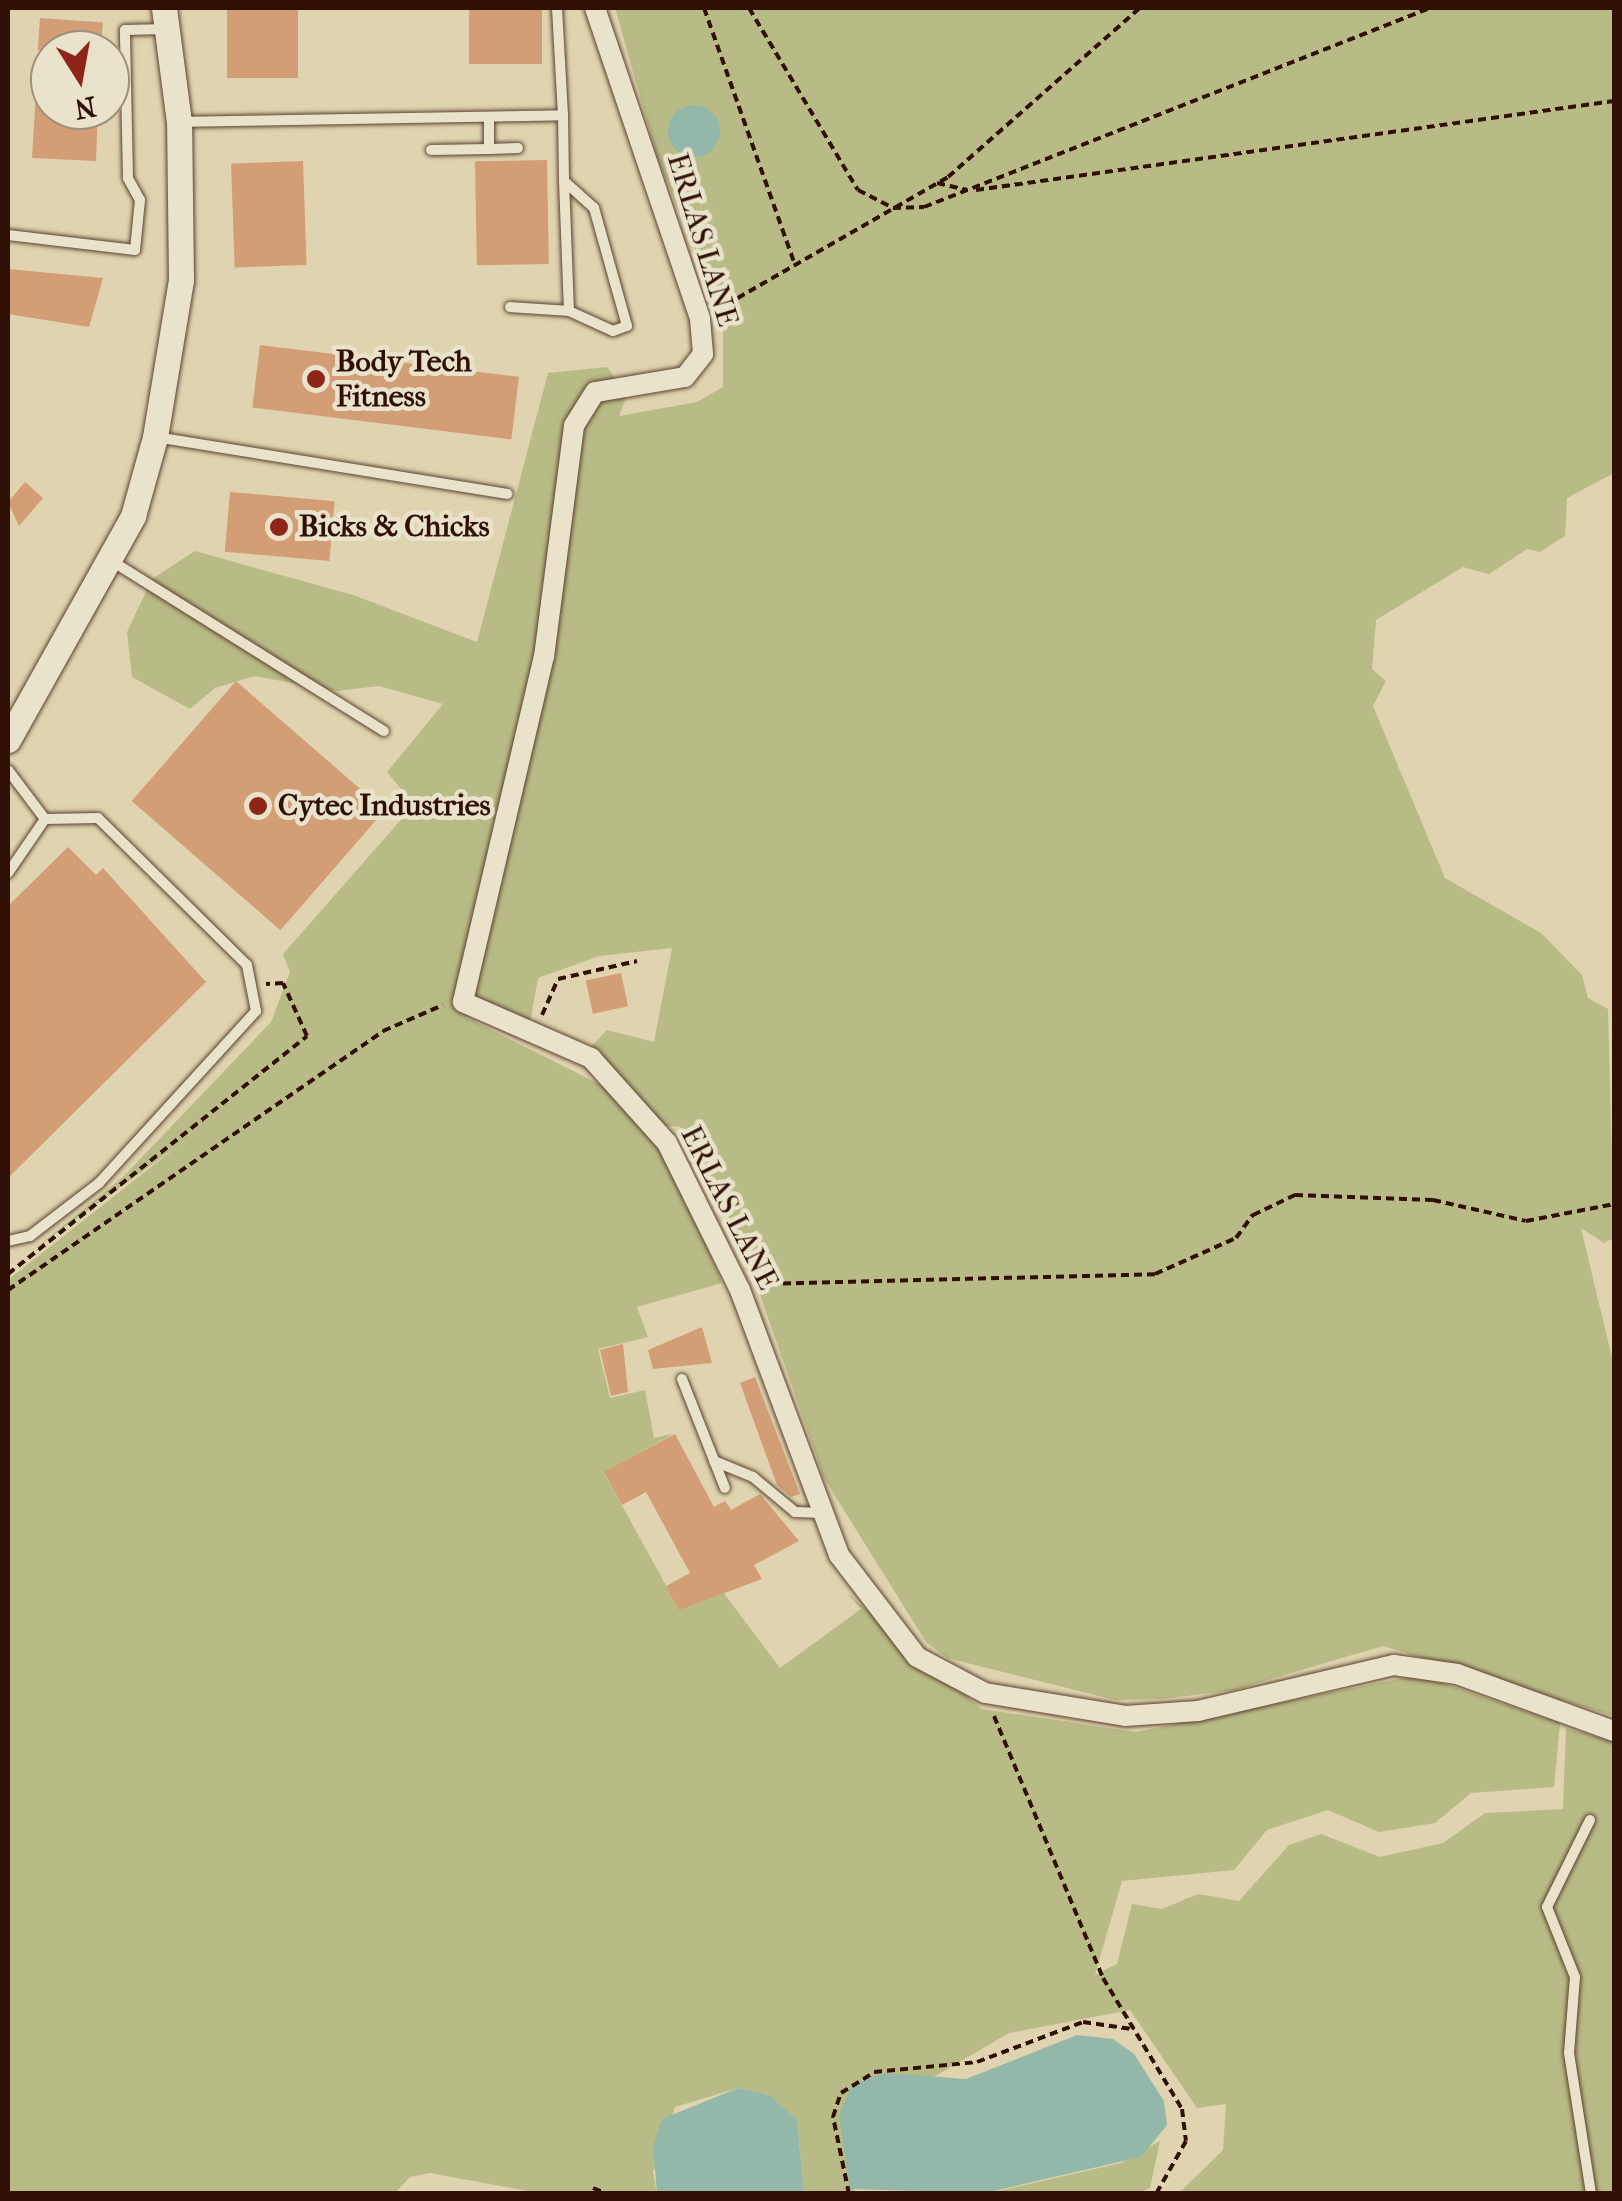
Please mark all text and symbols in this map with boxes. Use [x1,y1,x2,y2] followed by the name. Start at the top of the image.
[30,30,130,130] north arrow
[72,90,99,126] text: N
[659,149,745,331] street label: ERLAS LANE
[336,344,472,414] place label: Body Tech Fitness
[305,368,327,390] marker: Body Tech Fitness
[299,509,490,545] place label: Bicks & Chicks
[268,516,290,538] marker: Bicks & Chicks
[278,788,491,824] place label: Cytec Industries
[247,795,269,817] marker: Cytec Industries
[672,1120,786,1296] street label: ERLAS LANE

